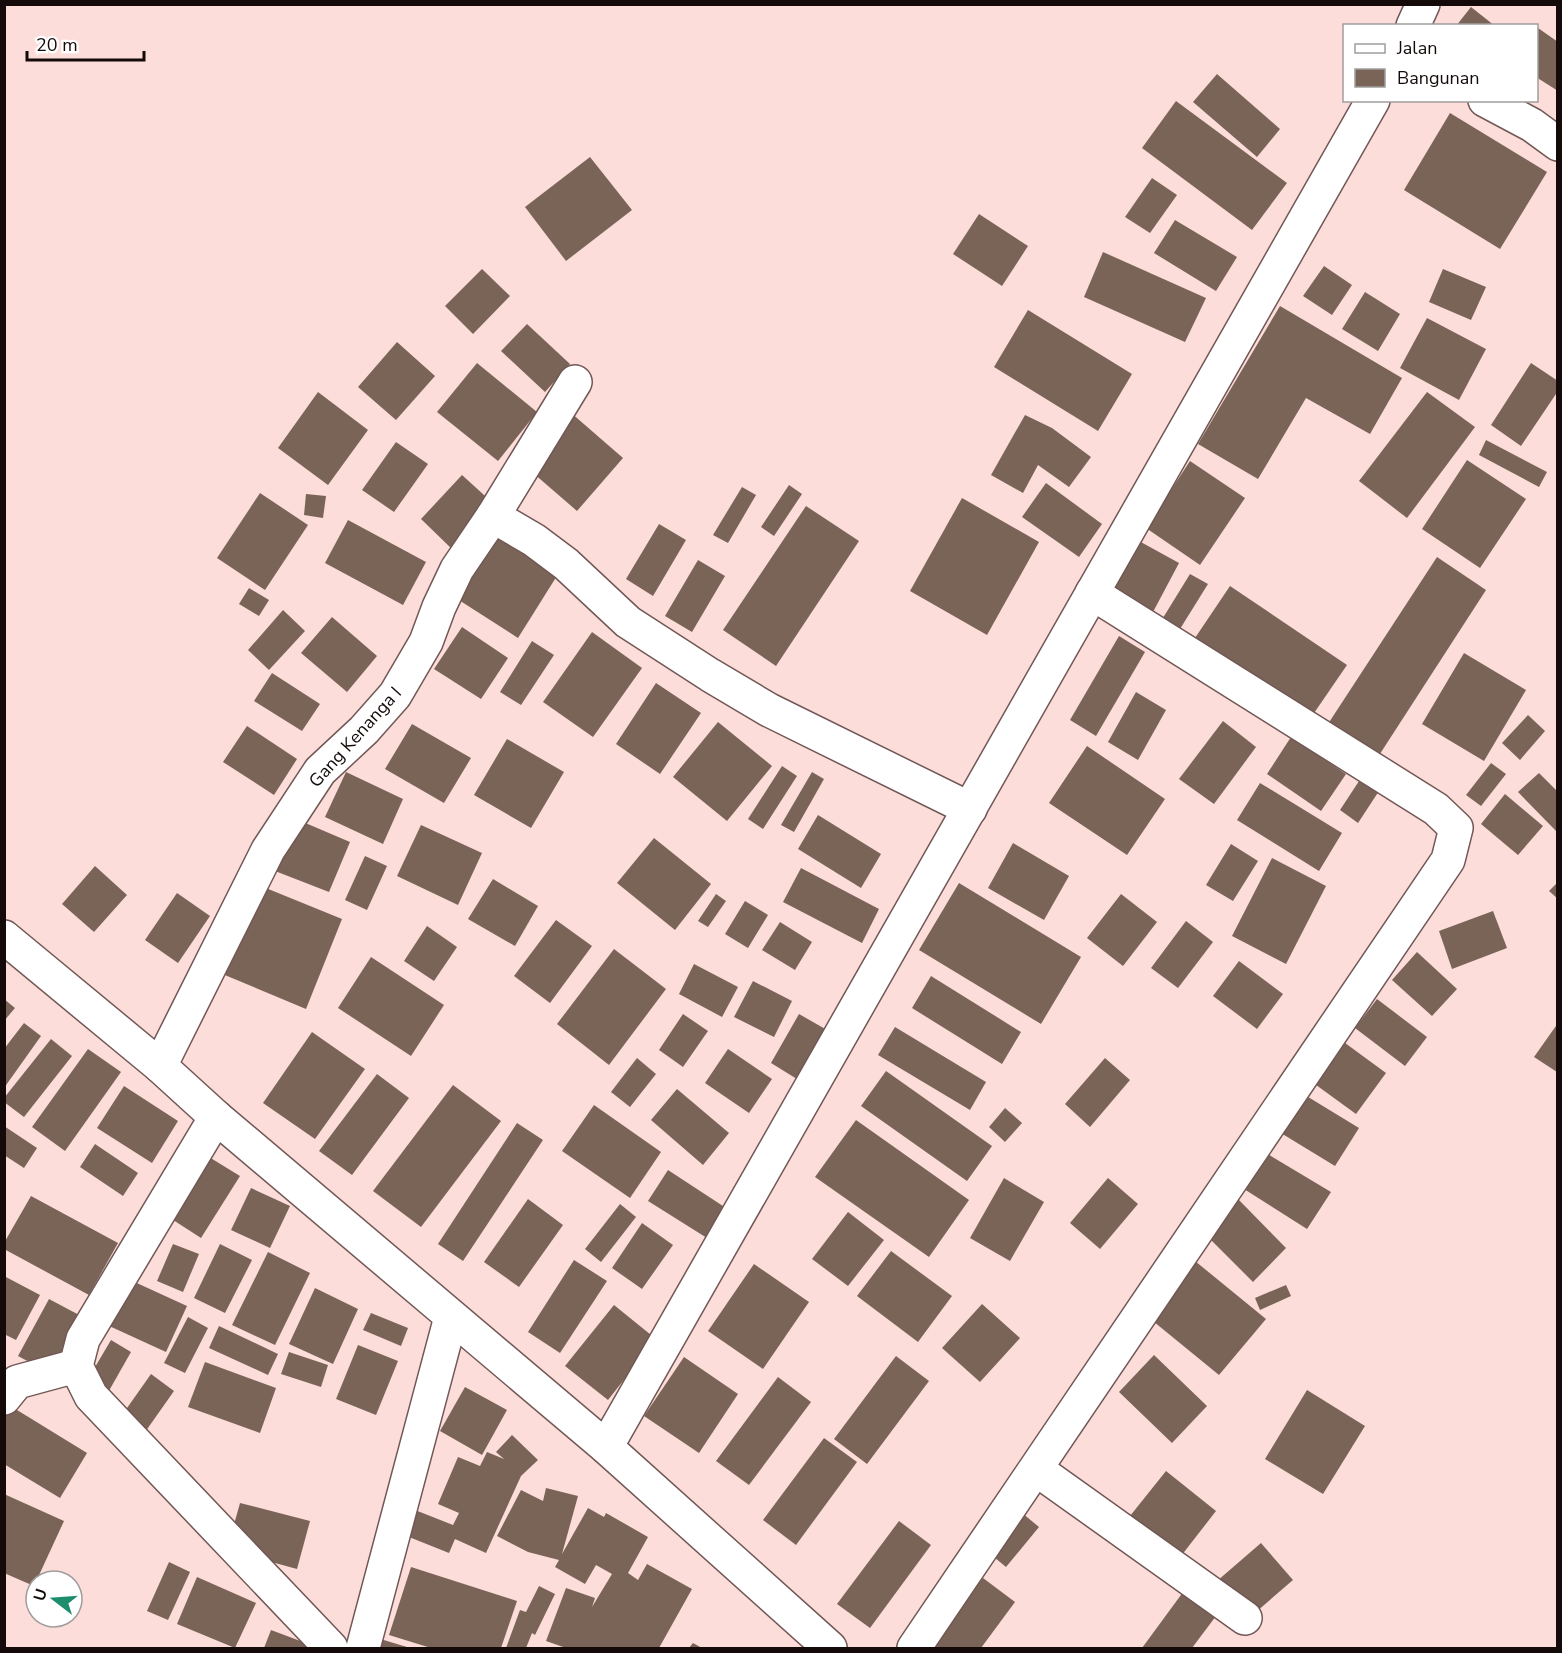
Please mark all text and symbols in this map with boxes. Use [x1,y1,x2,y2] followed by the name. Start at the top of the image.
[27,24,144,62] scale bar
[1343,24,1538,102] legend
[36,33,78,57] text: 20 m
[1396,36,1437,60] text: Jalan
[1397,66,1480,90] text: Bangunan
[303,681,407,793] street label: Gang Kenanga I
[24,1569,84,1629] north arrow
[28,1586,53,1604] text: U

